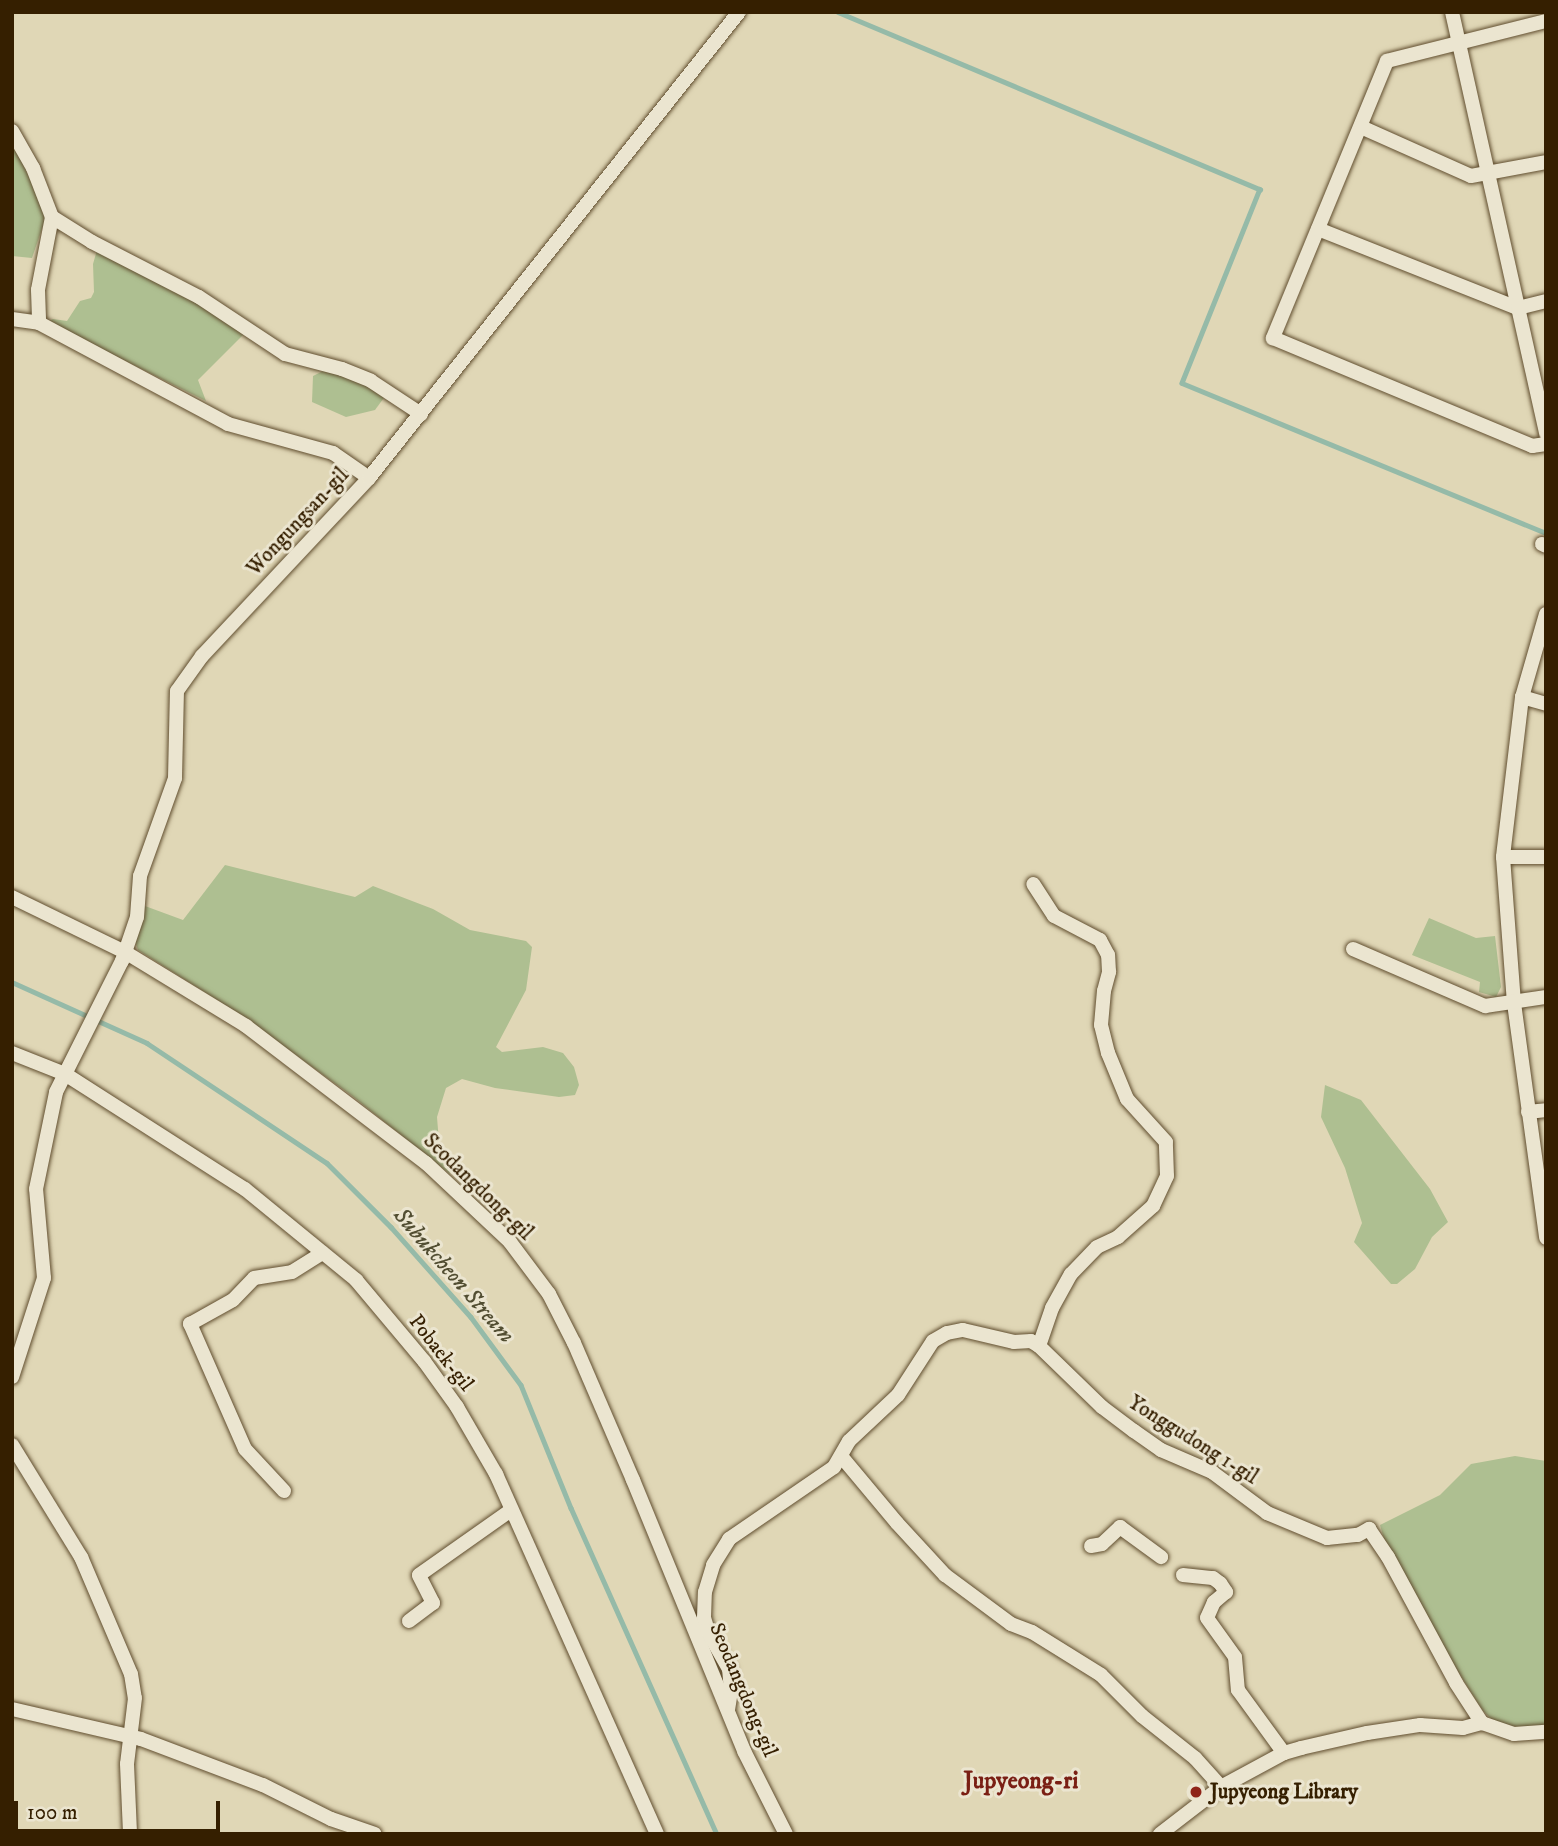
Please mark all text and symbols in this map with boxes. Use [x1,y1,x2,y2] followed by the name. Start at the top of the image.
[242,463,354,581] street label: Wongungsan-gil
[418,1128,538,1246] street label: Seodangdong-gil
[387,1203,519,1349] water label: Subukcheon Stream
[403,1310,479,1396] street label: Pobaek-gil
[1123,1390,1263,1490] street label: Yonggudong 1-gil
[703,1619,783,1761] street label: Seodangdong-gil
[964,1768,1078,1796] district label: Jupyeong-ri
[1210,1779,1358,1805] place label: Jupyeong Library
[1188,1784,1204,1800] marker: Jupyeong Library
[18,1786,224,1830] scale bar
[27,1800,78,1826] text: 100 m

